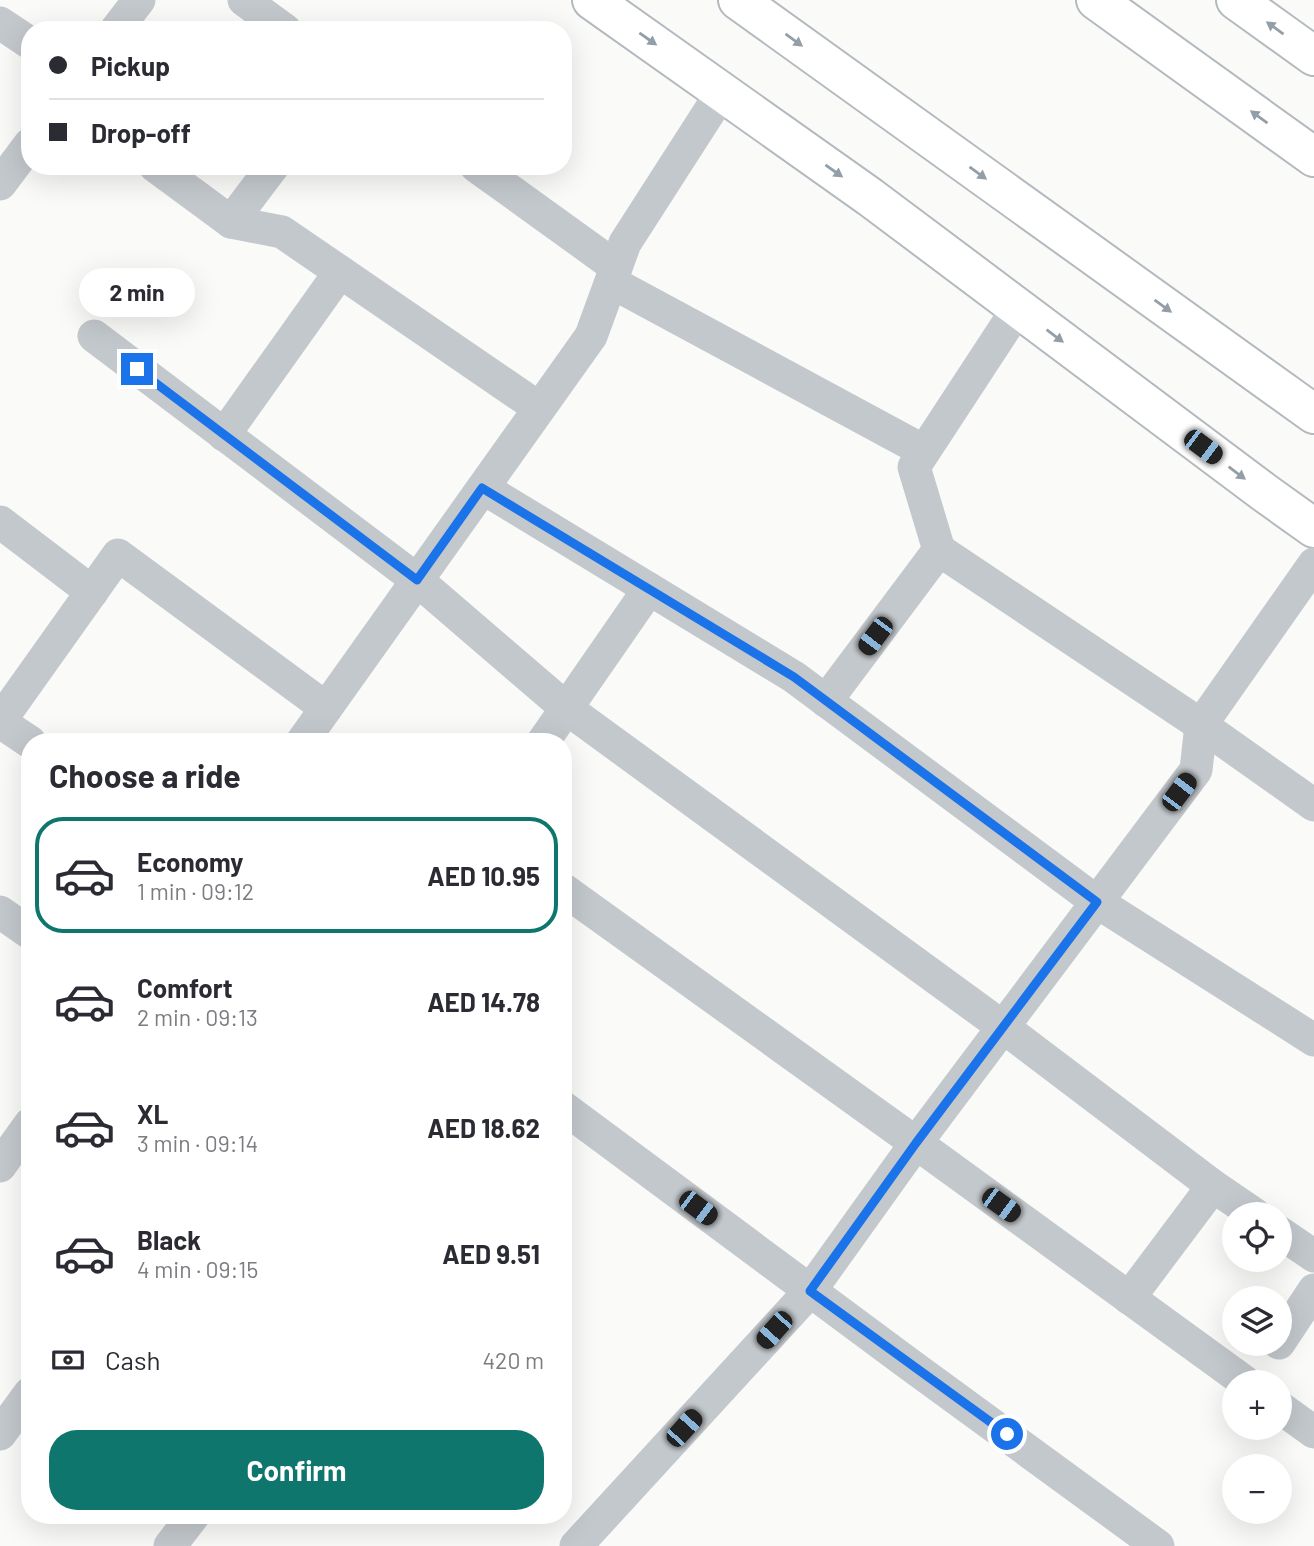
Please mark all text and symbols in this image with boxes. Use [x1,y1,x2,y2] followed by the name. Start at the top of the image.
[1266,21,1284,35] one-way arrow
[639,32,657,46] one-way arrow
[785,33,803,47] one-way arrow
[91,50,170,81] text: Pickup
[1250,110,1268,124] one-way arrow
[91,117,191,148] text: Drop-off
[825,164,843,178] one-way arrow
[969,166,987,180] one-way arrow
[79,268,195,316] callout: 2 min
[109,278,165,306] text: 2 min
[1154,299,1172,313] one-way arrow
[1046,329,1065,343] one-way arrow
[121,353,153,385] route end
[1180,426,1227,468] car
[1228,465,1246,480] one-way arrow
[854,613,897,659] car
[49,756,241,794] text: Choose a ride
[1158,769,1201,815] car
[53,844,116,907] icon: car
[137,846,243,877] text: Economy
[427,860,540,891] text: AED 10.95
[137,877,254,905] text: 1 min · 09:12
[53,970,116,1033] icon: car
[137,972,233,1003] text: Comfort
[427,986,540,1017] text: AED 14.78
[137,1003,258,1031] text: 2 min · 09:13
[53,1096,116,1159] icon: car
[137,1098,168,1129] text: XL
[427,1112,540,1143] text: AED 18.62
[137,1129,258,1157] text: 3 min · 09:14
[978,1184,1025,1226] car
[675,1187,722,1229] car
[1222,1202,1292,1524] map controls
[1222,1202,1292,1272] button: locate
[53,1222,116,1285] icon: car
[137,1224,201,1255] text: Black
[442,1238,540,1269] text: AED 9.51
[137,1255,258,1283] text: 4 min · 09:15
[1222,1286,1292,1356] button: layers
[753,1307,796,1353] car
[49,1341,87,1379] icon: cash
[105,1344,160,1375] text: Cash
[482,1346,544,1374] text: 420 m
[1222,1370,1292,1440] button: +
[663,1405,706,1451] car
[991,1418,1023,1450] route start
[49,1430,544,1510] button: Confirm
[1222,1454,1292,1524] button: −

